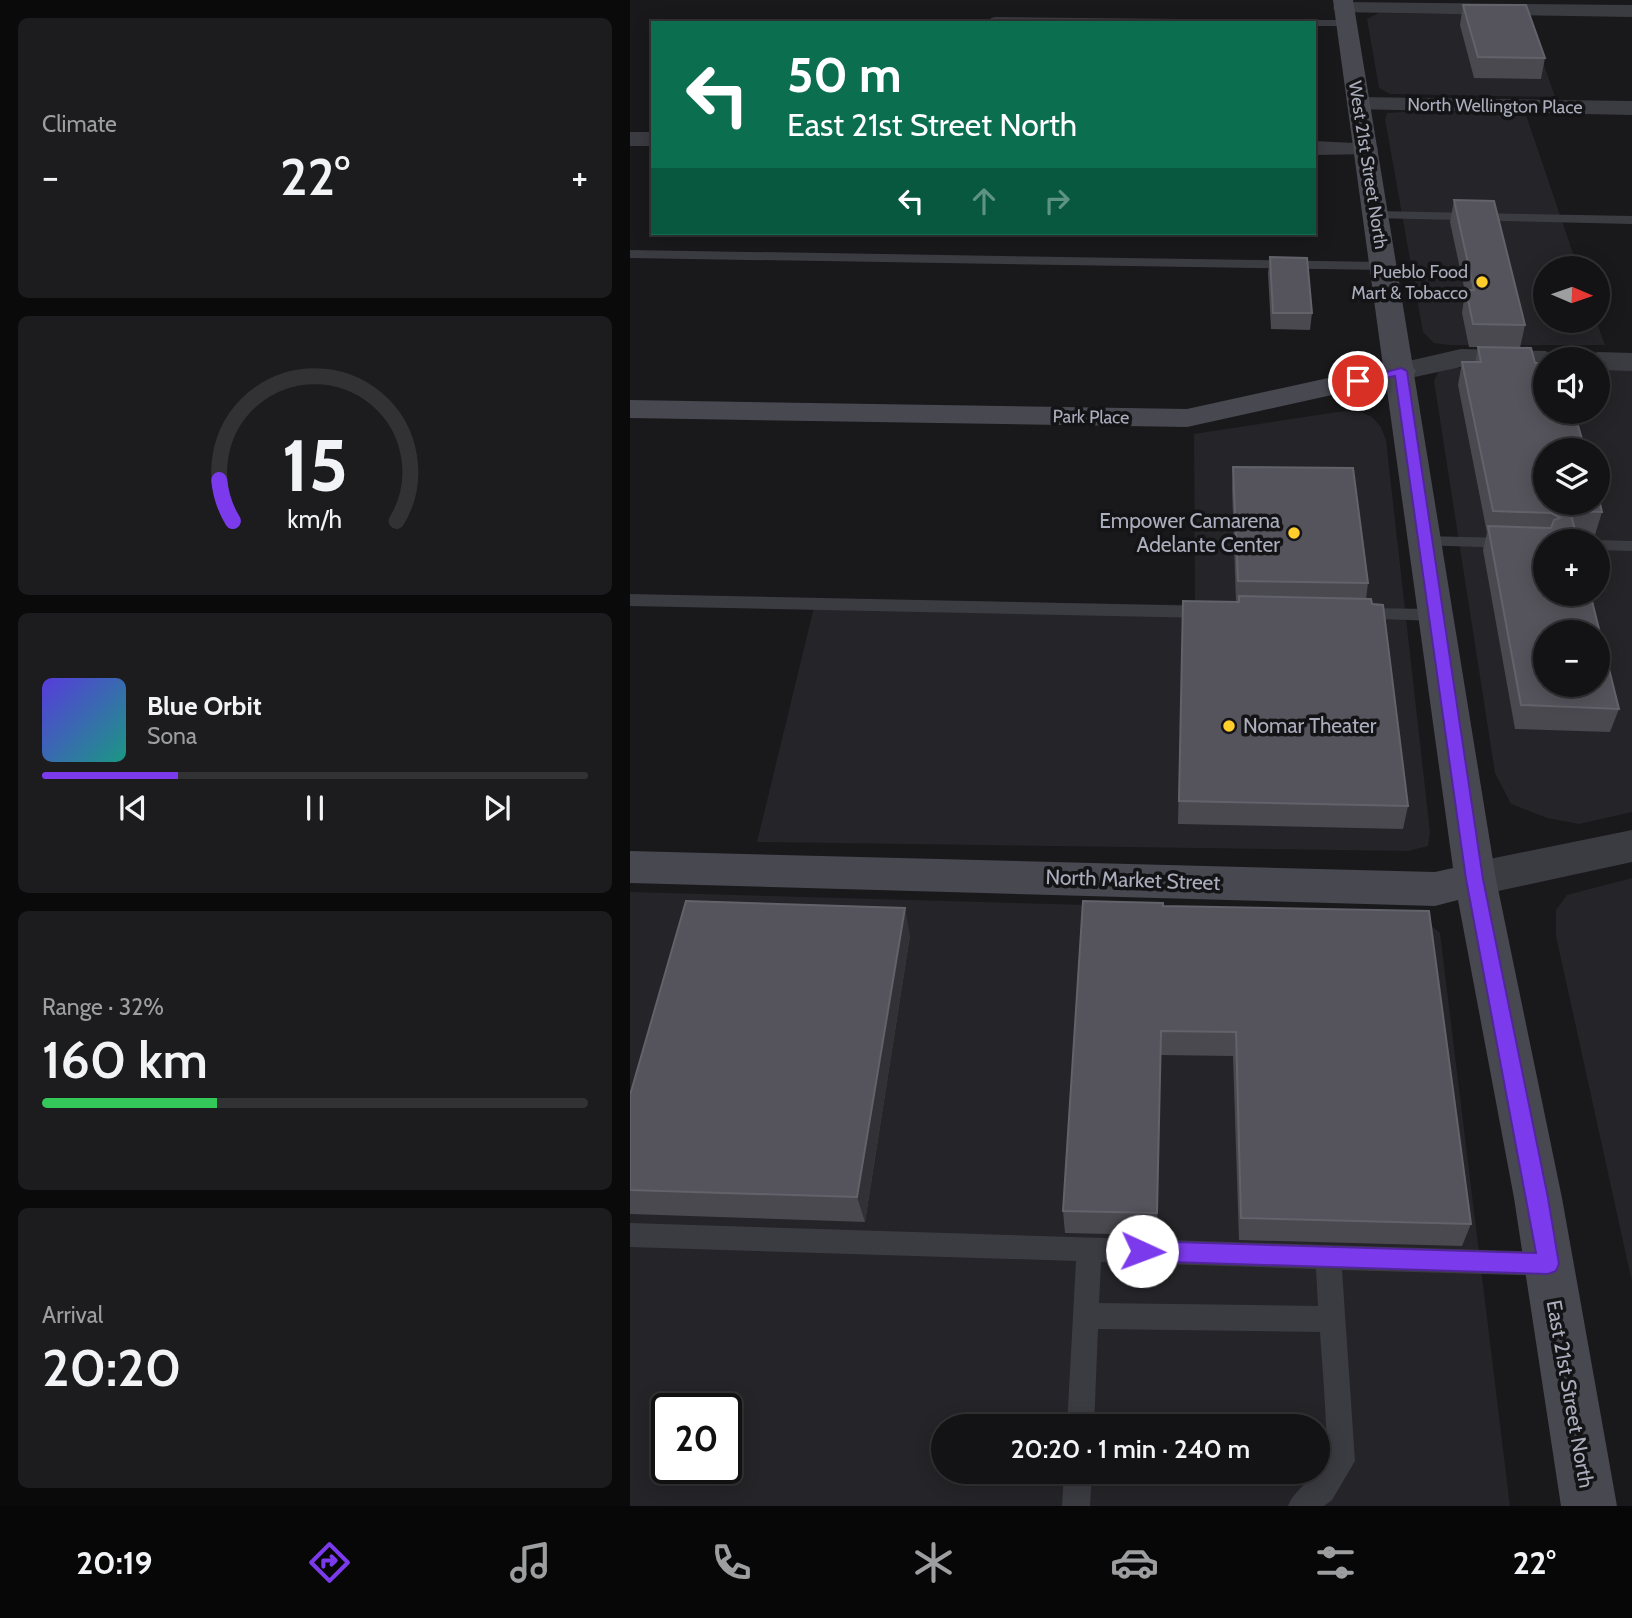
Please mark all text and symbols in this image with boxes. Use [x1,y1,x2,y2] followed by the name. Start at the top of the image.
[787,45,902,104] text: 50 m
[672,49,763,140] icon: left
[1344,79,1392,251] street label: West 21st Street North
[1407,93,1583,119] street label: North Wellington Place
[787,105,1077,144] text: East 21st Street North
[42,110,117,138] text: Climate
[280,145,350,208] text: 22°
[42,153,59,200] text: −
[571,153,588,200] text: +
[892,182,930,220] icon: left
[965,182,1003,220] icon: ahead
[1038,182,1076,220] icon: right
[1533,256,1610,332] north arrow
[1533,256,1610,697] map controls
[1351,261,1468,304] place label: Pueblo Food Mart & Tobacco
[1474,274,1490,290] marker: Pueblo Food Mart & Tobacco
[1533,347,1610,424] button: sound
[1328,351,1388,411] pin
[1339,362,1377,400] icon: arrive
[1052,405,1130,429] street label: Park Place
[282,422,348,510] text: 15
[1533,438,1610,515] button: layers
[288,504,342,534] text: km/h
[1099,508,1280,557] place label: Empower Camarena Adelante Center
[1286,525,1302,541] marker: Empower Camarena Adelante Center
[1533,529,1610,606] button: +
[1533,620,1610,697] button: −
[147,690,262,722] text: Blue Orbit
[1243,713,1377,738] place label: Nomar Theater
[1221,718,1237,734] marker: Nomar Theater
[147,722,197,750] text: Sona
[114,789,152,827] icon: previous
[296,789,334,827] icon: pause
[478,789,516,827] icon: next
[1045,864,1221,895] street label: North Market Street
[42,993,164,1021] text: Range · 32%
[42,1028,208,1091] text: 160 km
[1105,1214,1179,1288] position arrow
[1542,1298,1599,1490] street label: East 21st Street North
[42,1301,103,1329] text: Arrival
[42,1336,181,1399] text: 20:20
[651,1393,742,1484] speed limit sign: 20
[1011,1433,1250,1465] text: 20:20 · 1 min · 240 m
[305,1538,354,1587] icon: directions
[506,1538,555,1587] icon: music
[707,1538,756,1587] icon: phone
[909,1538,958,1587] icon: climate
[1110,1538,1159,1587] icon: car
[1311,1538,1360,1587] icon: filters
[76,1543,153,1582] text: 20:19
[1513,1543,1556,1582] text: 22°

